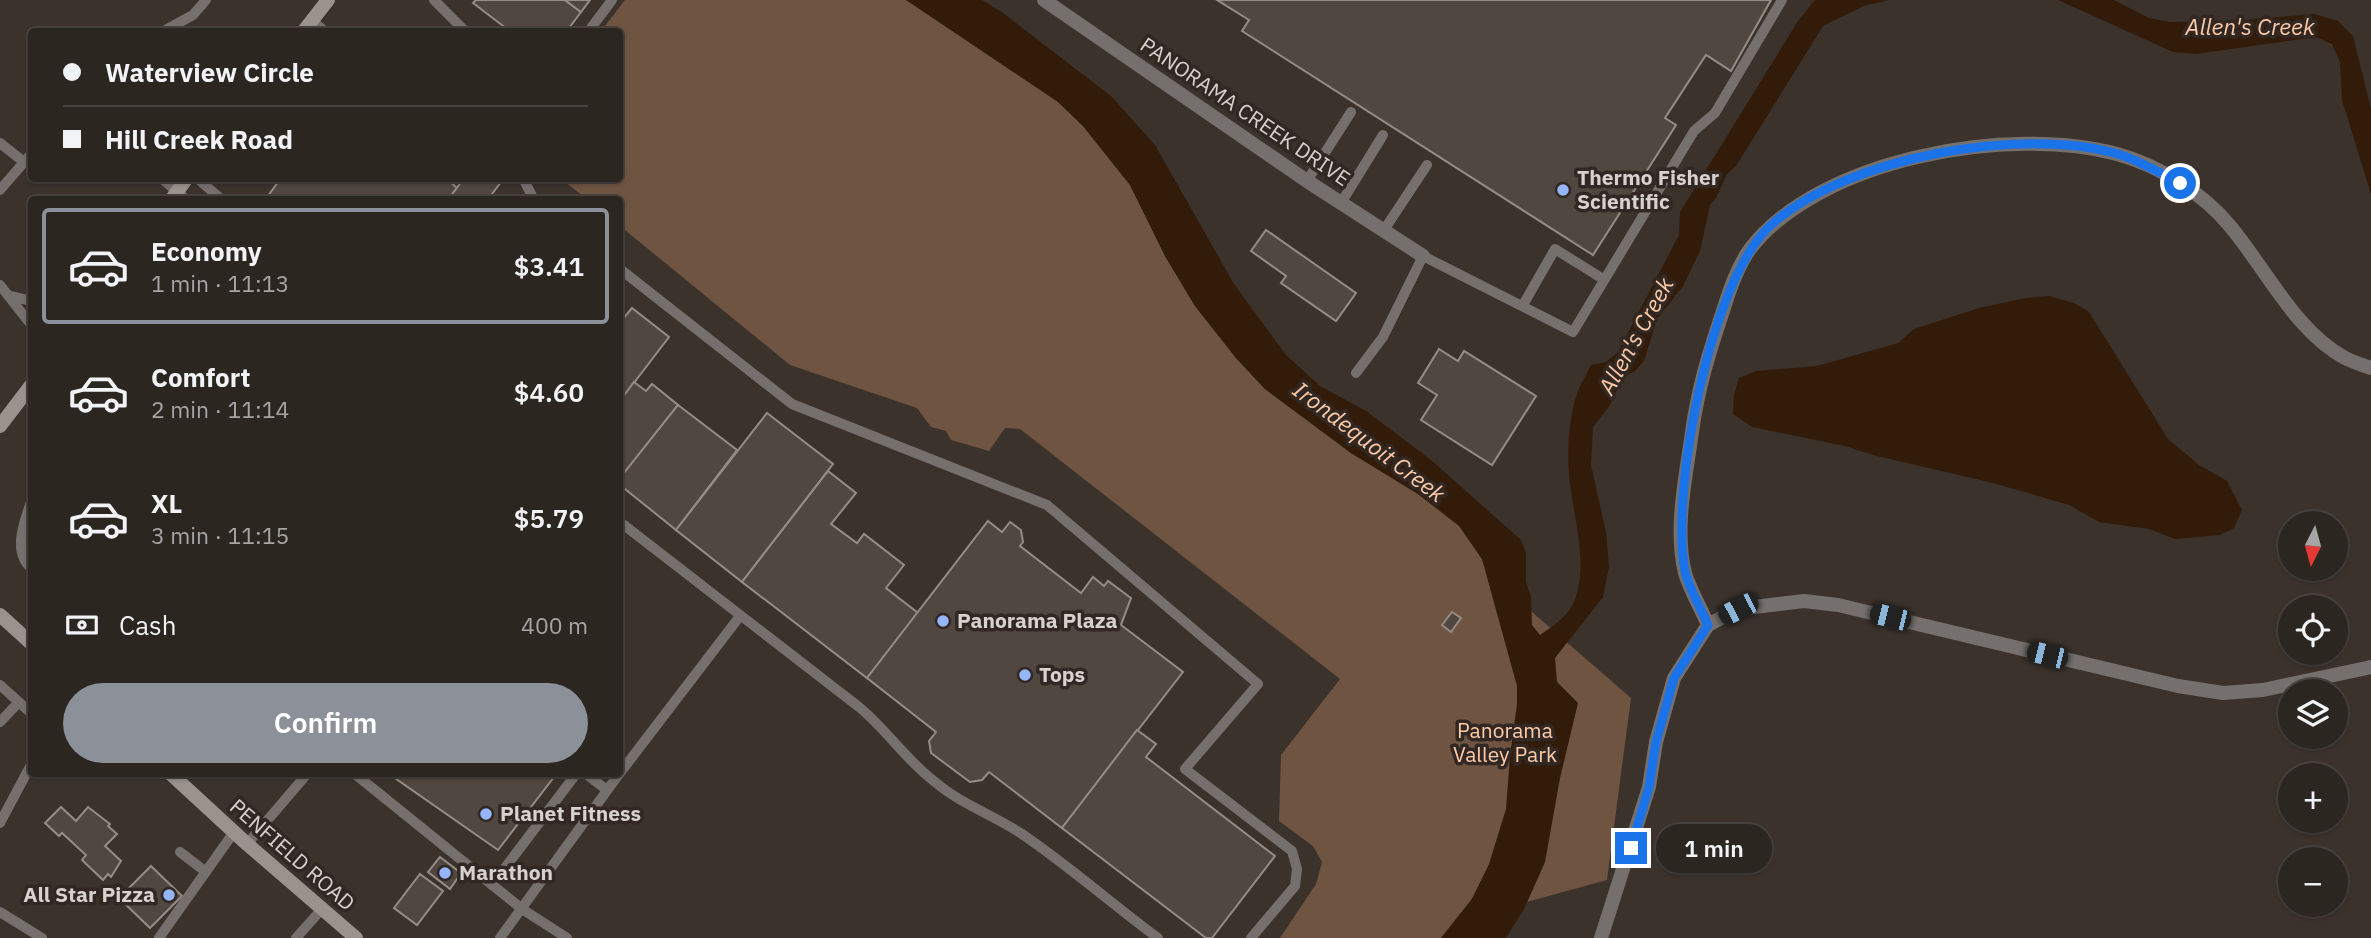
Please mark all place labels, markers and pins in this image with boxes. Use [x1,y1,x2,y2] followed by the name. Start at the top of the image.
[1577,163,1720,215] place label: Thermo Fisher Scientific
[1555,182,1571,198] marker: Thermo Fisher Scientific
[957,606,1118,634] place label: Panorama Plaza
[935,613,951,629] marker: Panorama Plaza
[1039,660,1085,688] place label: Tops
[1017,667,1033,683] marker: Tops
[500,799,641,827] place label: Planet Fitness
[478,806,494,822] marker: Planet Fitness
[459,858,553,886] place label: Marathon
[437,865,453,881] marker: Marathon
[23,880,155,908] place label: All Star Pizza
[161,887,177,903] marker: All Star Pizza

